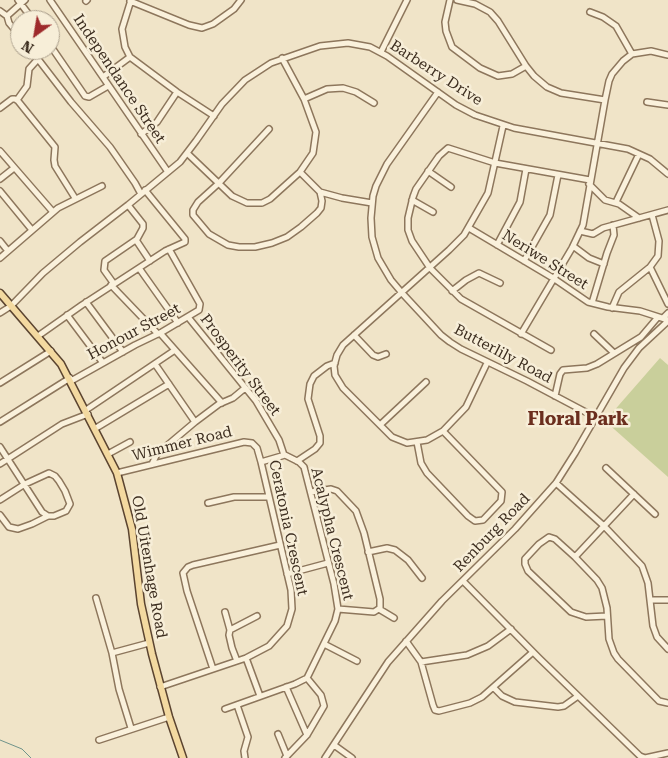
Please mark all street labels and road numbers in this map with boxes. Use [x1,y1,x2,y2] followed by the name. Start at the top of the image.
[69,11,169,147] street label: Independance Street
[386,36,486,110] street label: Barberry Drive
[499,226,591,294] street label: Neriwe Street
[84,300,184,364] street label: Honour Street
[196,311,284,419] street label: Prosperity Street
[451,321,555,387] street label: Butterlily Road
[130,423,234,465] street label: Wimmer Road
[265,459,311,597] street label: Ceratonia Crescent
[307,466,357,602] street label: Acalypha Crescent
[450,490,534,576] street label: Renburg Road
[128,494,170,640] street label: Old Uitenhage Road

